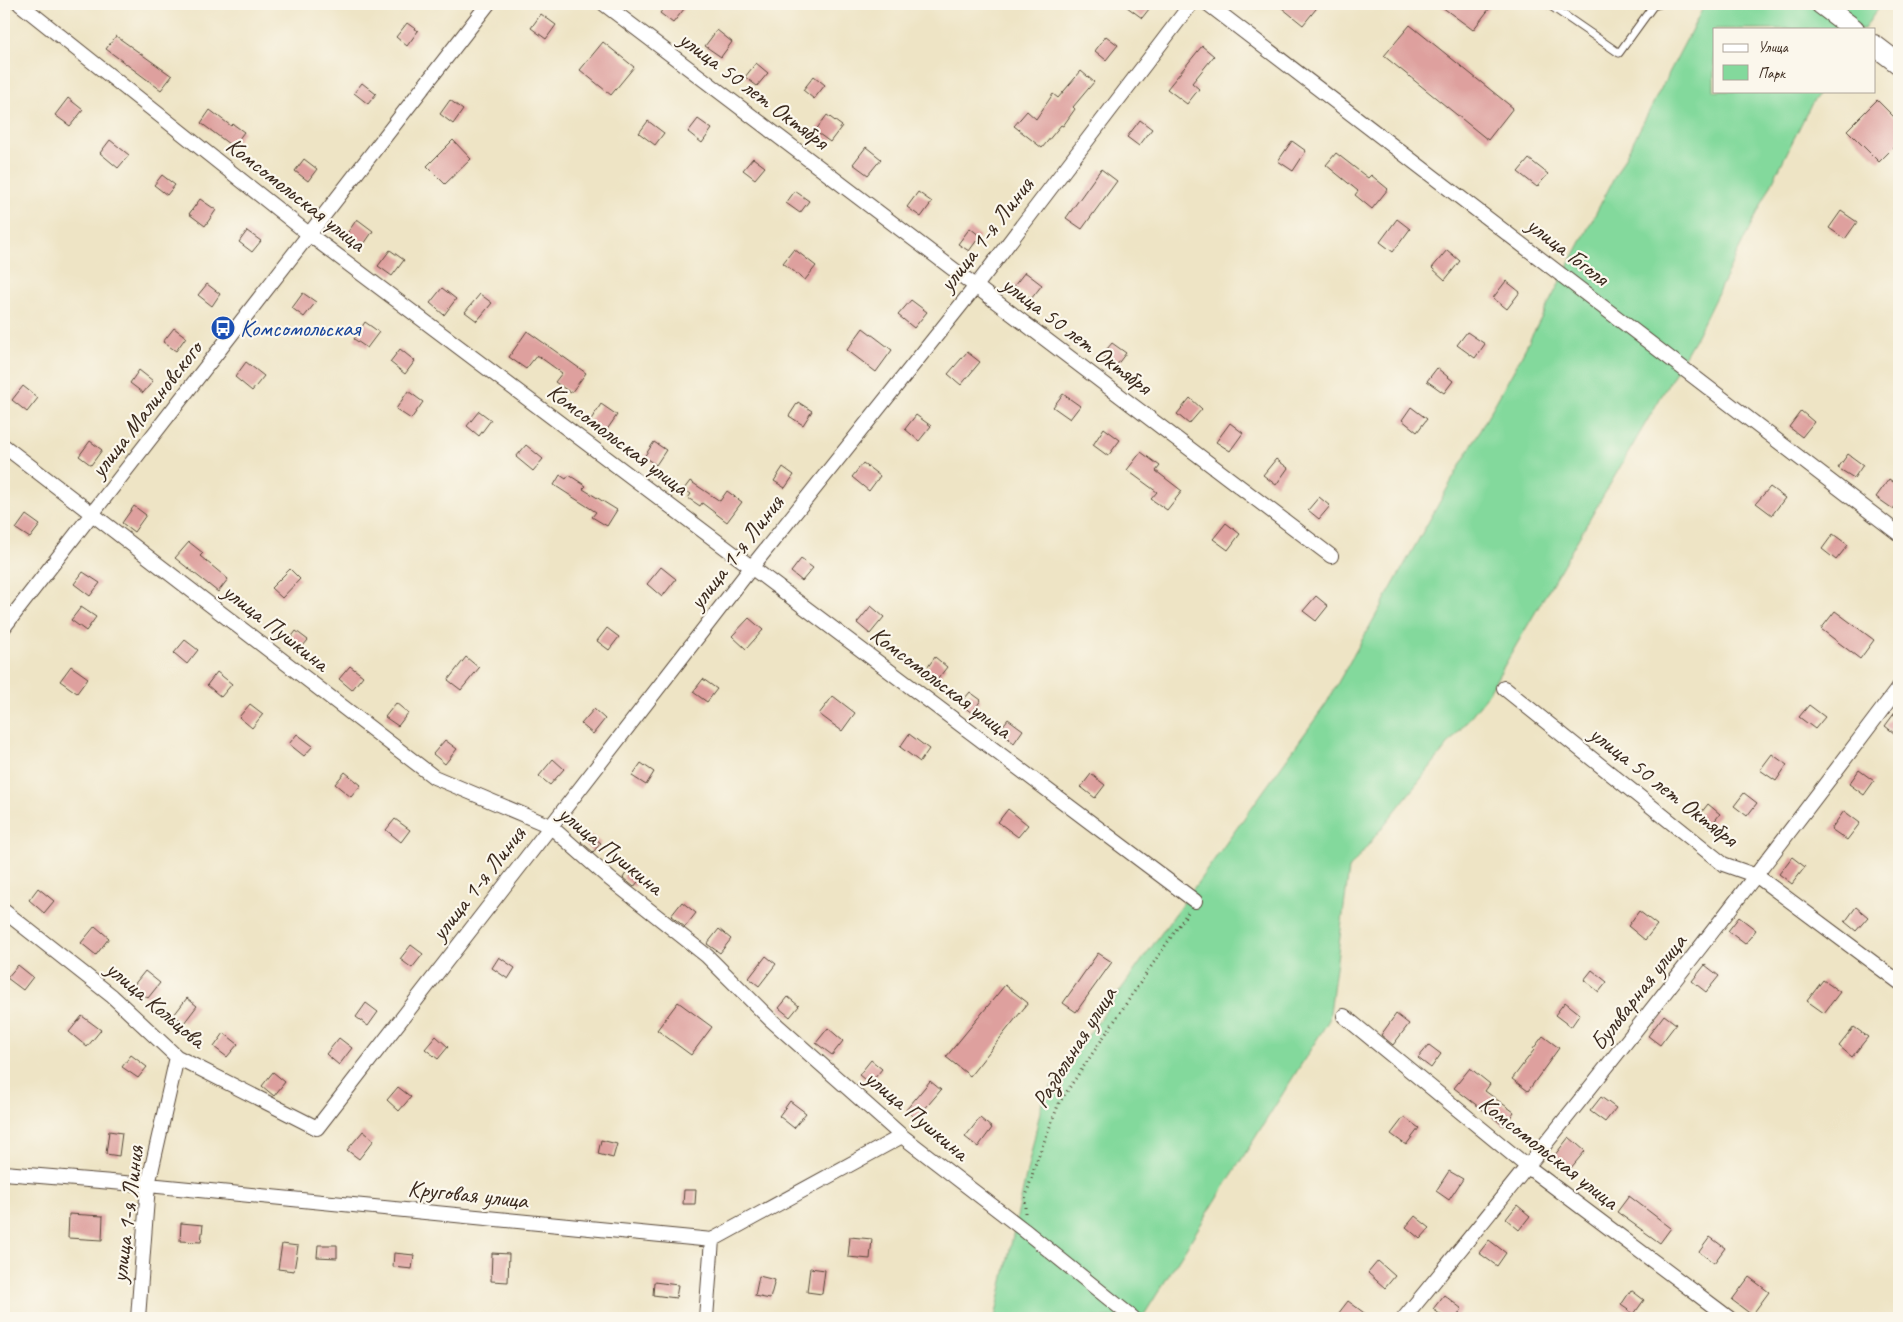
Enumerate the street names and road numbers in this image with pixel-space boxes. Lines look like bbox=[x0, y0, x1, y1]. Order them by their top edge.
street label: улица 50 лет Октября bbox=[671, 23, 836, 157]
street label: Комсомольская улица bbox=[220, 130, 373, 259]
street label: улица 1-я Линия bbox=[931, 170, 1041, 299]
street label: улица Гоголя bbox=[1519, 208, 1616, 293]
street label: улица 50 лет Октября bbox=[994, 268, 1159, 402]
street label: улица Малиновского bbox=[82, 333, 210, 485]
street label: Комсомольская улица bbox=[541, 376, 696, 503]
street label: улица 1-я Линия bbox=[681, 488, 791, 617]
street label: улица Пушкина bbox=[215, 575, 337, 679]
street label: Комсомольская улица bbox=[864, 619, 1019, 746]
street label: улица 50 лет Октября bbox=[1582, 717, 1746, 854]
street label: улица Пушкина bbox=[551, 797, 671, 903]
street label: улица 1-я Линия bbox=[423, 819, 533, 948]
street label: Бульварная улица bbox=[1583, 926, 1694, 1056]
street label: улица Кольцова bbox=[98, 952, 214, 1056]
street label: Раздольная улица bbox=[1025, 980, 1125, 1114]
street label: улица Пушкина bbox=[857, 1062, 977, 1169]
street label: Комсомольская улица bbox=[1473, 1088, 1626, 1217]
street label: улица 1-я Линия bbox=[103, 1143, 150, 1286]
street label: Круговая улица bbox=[407, 1173, 531, 1215]

